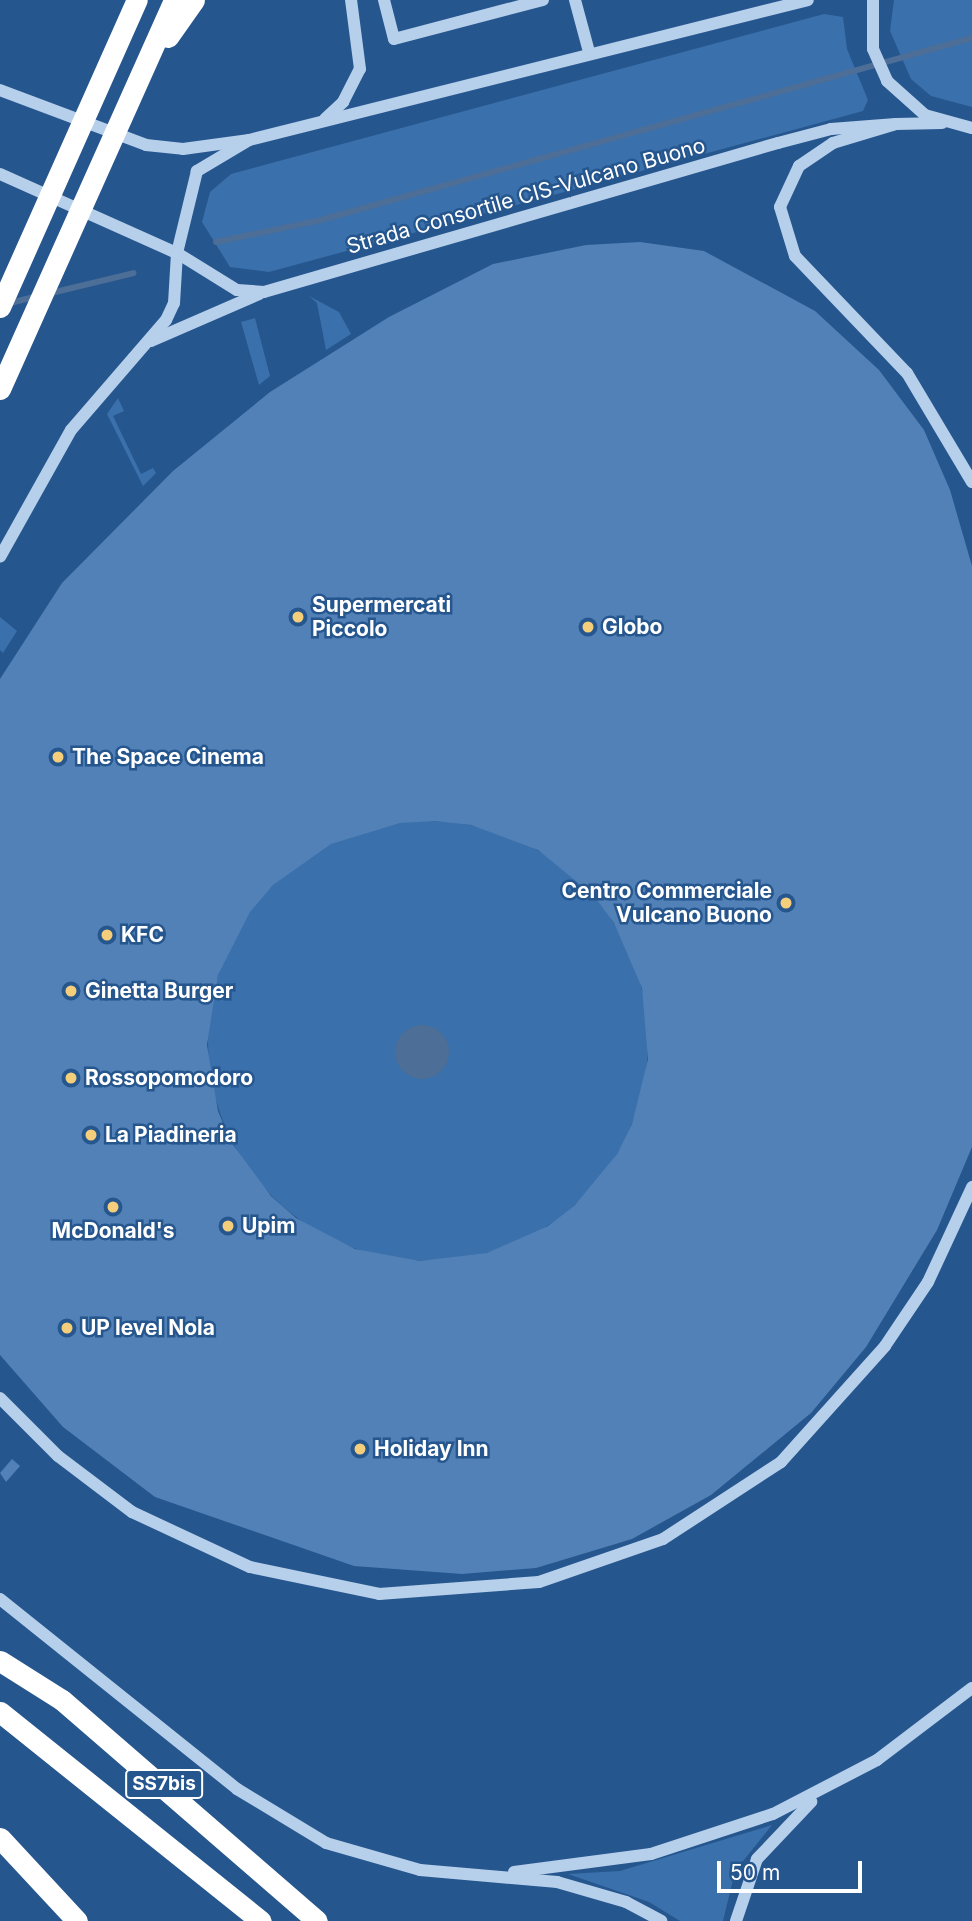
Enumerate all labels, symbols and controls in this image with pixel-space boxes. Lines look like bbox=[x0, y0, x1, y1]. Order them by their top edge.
street label: Strada Consortile CIS-Vulcano Buono bbox=[344, 133, 708, 259]
place label: Supermercati Piccolo bbox=[312, 592, 451, 642]
marker: Supermercati Piccolo bbox=[290, 609, 306, 625]
place label: Globo bbox=[602, 614, 662, 640]
marker: Globo bbox=[580, 619, 596, 635]
place label: The Space Cinema bbox=[72, 744, 264, 770]
marker: The Space Cinema bbox=[50, 749, 66, 765]
place label: Centro Commerciale Vulcano Buono bbox=[562, 878, 772, 928]
marker: Centro Commerciale Vulcano Buono bbox=[778, 895, 794, 911]
place label: KFC bbox=[121, 922, 164, 948]
marker: KFC bbox=[99, 927, 115, 943]
place label: Ginetta Burger bbox=[85, 978, 233, 1004]
marker: Ginetta Burger bbox=[63, 983, 79, 999]
place label: Rossopomodoro bbox=[85, 1065, 253, 1091]
marker: Rossopomodoro bbox=[63, 1070, 79, 1086]
place label: La Piadineria bbox=[105, 1122, 237, 1148]
marker: La Piadineria bbox=[83, 1127, 99, 1143]
marker: McDonald's bbox=[105, 1199, 121, 1215]
place label: Upim bbox=[242, 1213, 295, 1239]
place label: McDonald's bbox=[52, 1218, 174, 1244]
marker: Upim bbox=[220, 1218, 236, 1234]
place label: UP level Nola bbox=[81, 1315, 215, 1341]
marker: UP level Nola bbox=[59, 1320, 75, 1336]
place label: Holiday Inn bbox=[374, 1436, 489, 1462]
marker: Holiday Inn bbox=[352, 1441, 368, 1457]
road number: SS7bis bbox=[124, 1768, 204, 1800]
scale bar bbox=[720, 1848, 865, 1892]
text: 50 m bbox=[730, 1860, 780, 1885]

